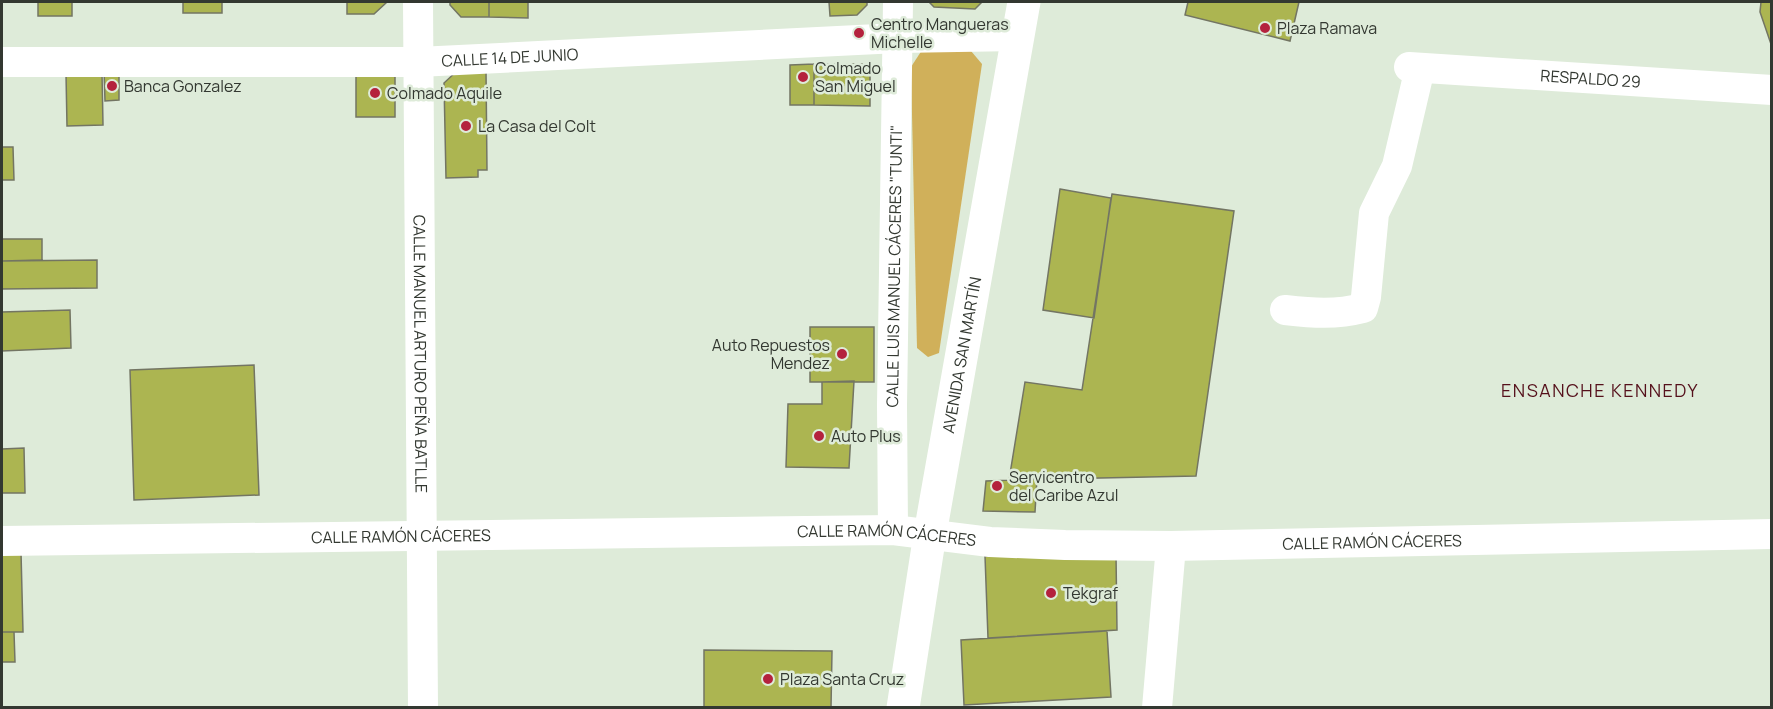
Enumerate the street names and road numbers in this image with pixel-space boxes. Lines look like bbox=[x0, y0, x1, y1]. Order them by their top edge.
street label: CALLE 14 DE JUNIO bbox=[441, 43, 579, 72]
street label: RESPALDO 29 bbox=[1540, 64, 1641, 93]
street label: CALLE LUIS MANUEL CÁCERES "TUNTI" bbox=[881, 125, 907, 408]
street label: CALLE MANUEL ARTURO PEÑA BATLLE bbox=[409, 215, 432, 493]
street label: AVENIDA SAN MARTÍN bbox=[937, 275, 986, 435]
street label: CALLE RAMÓN CÁCERES bbox=[797, 519, 978, 551]
street label: CALLE RAMÓN CÁCERES bbox=[311, 524, 491, 548]
street label: CALLE RAMÓN CÁCERES bbox=[1282, 529, 1462, 555]

